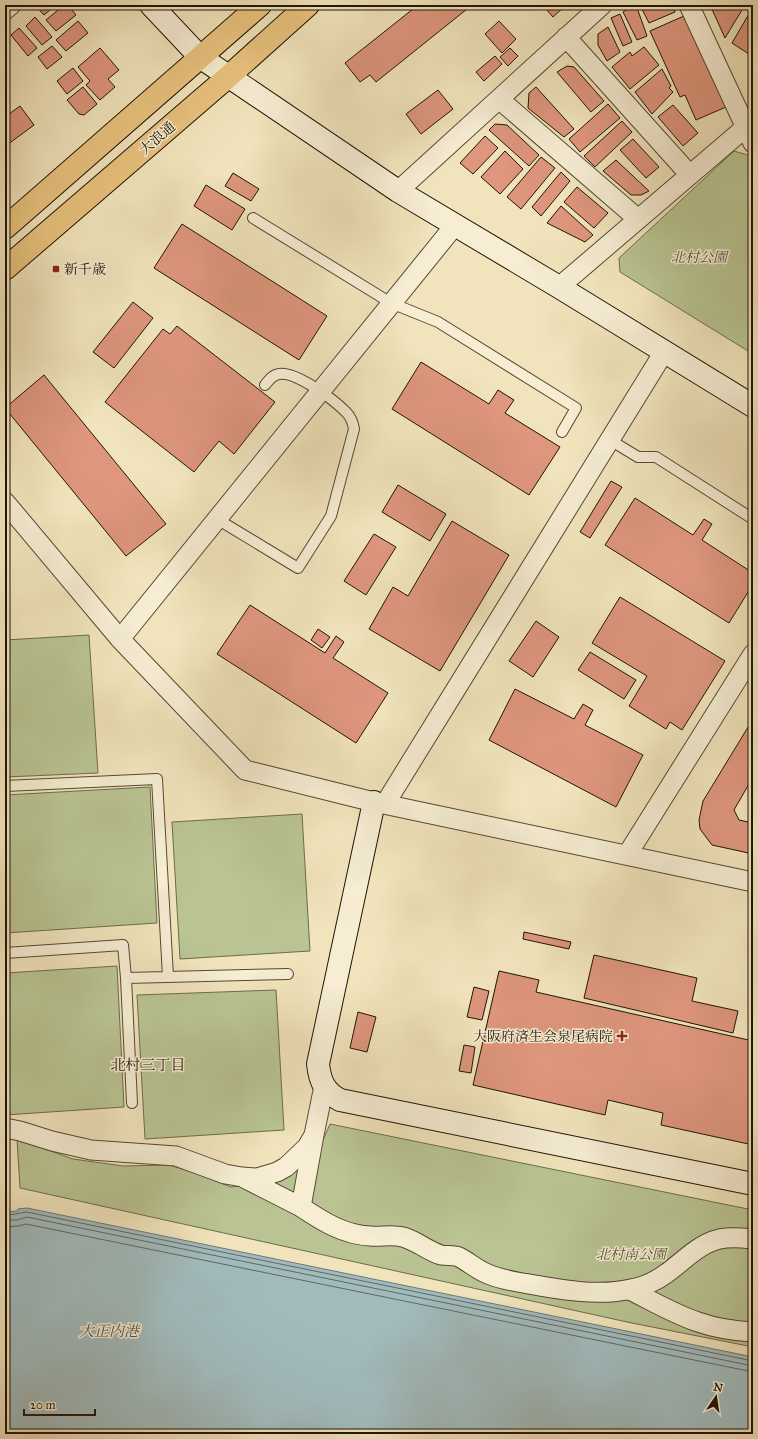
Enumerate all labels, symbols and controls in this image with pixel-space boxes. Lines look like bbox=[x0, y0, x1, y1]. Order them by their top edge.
street label: 大浪通 bbox=[136, 118, 179, 159]
park label: 北村公園 bbox=[671, 249, 729, 266]
place label: 新千歳 bbox=[64, 261, 106, 278]
marker: 新千歳 bbox=[51, 264, 61, 274]
place label: 大阪府済生会泉尾病院 bbox=[473, 1028, 613, 1045]
marker: 大阪府済生会泉尾病院 bbox=[616, 1030, 628, 1042]
district label: 北村三丁目 bbox=[110, 1056, 186, 1074]
park label: 北村南公園 bbox=[596, 1246, 668, 1263]
water label: 大正内港 bbox=[79, 1322, 141, 1340]
north arrow bbox=[696, 1377, 736, 1417]
text: N bbox=[712, 1380, 725, 1395]
scale bar bbox=[24, 1391, 95, 1417]
text: 20 m bbox=[30, 1398, 56, 1412]

